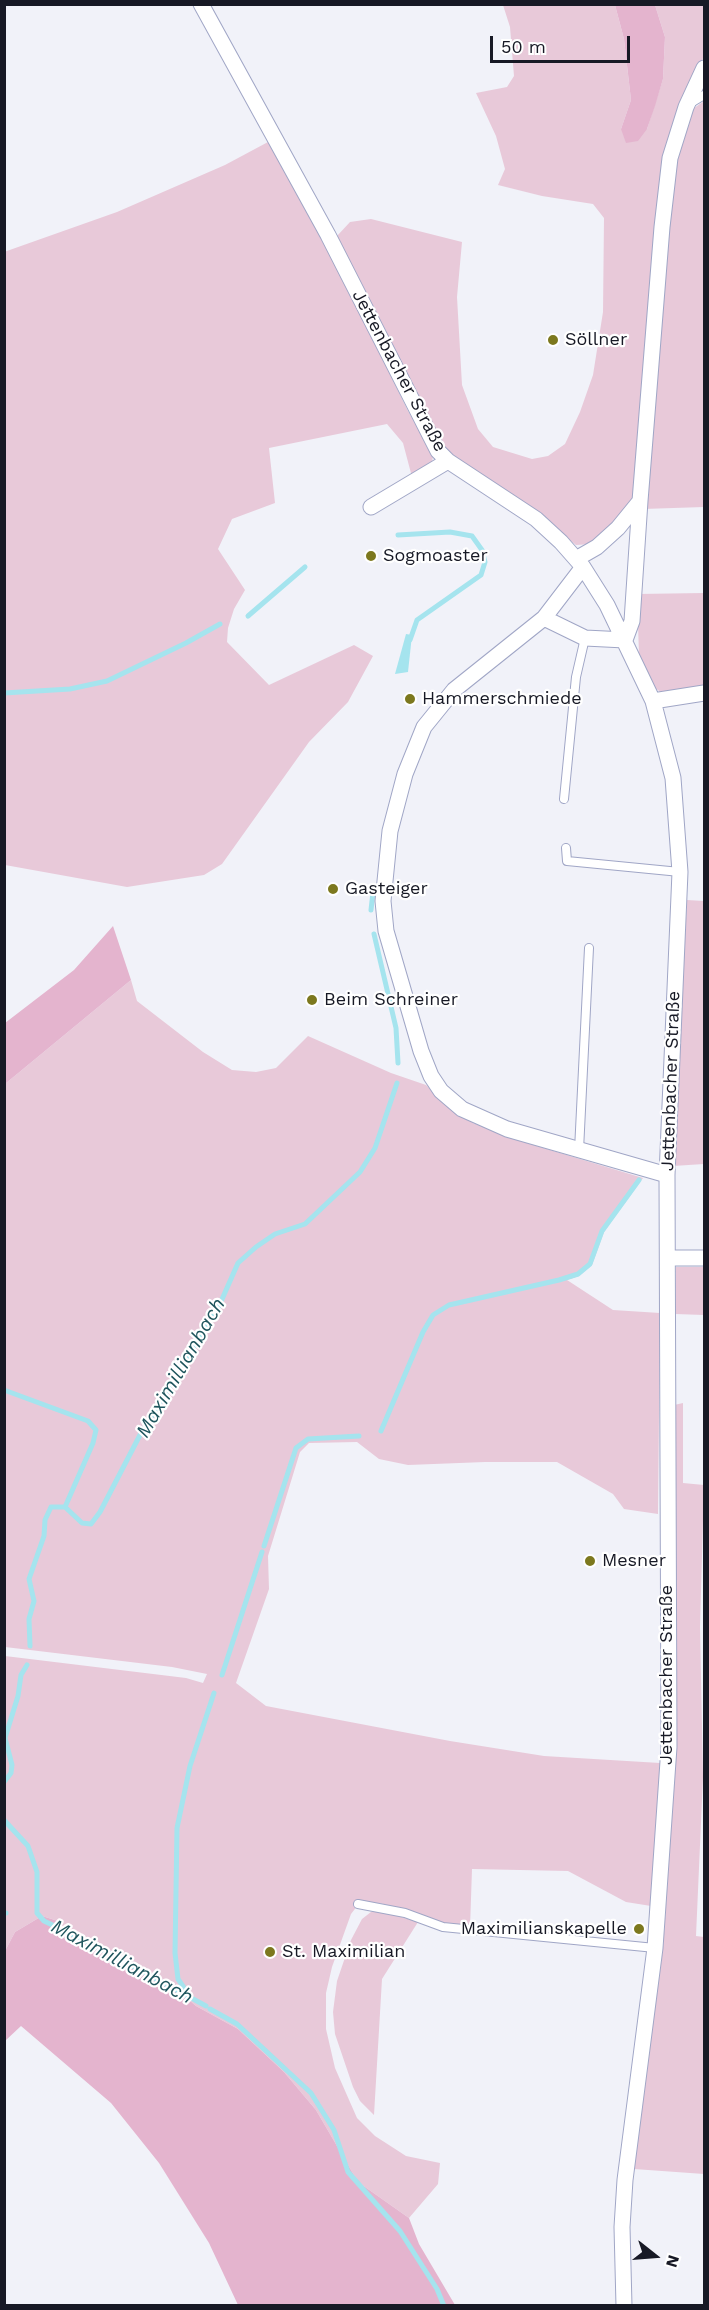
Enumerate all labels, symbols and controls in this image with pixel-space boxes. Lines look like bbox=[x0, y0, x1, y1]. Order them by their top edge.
scale bar bbox=[493, 24, 632, 62]
text: 50 m bbox=[501, 36, 546, 57]
street label: Jettenbacher Straße bbox=[347, 286, 451, 456]
place label: Söllner bbox=[565, 329, 627, 351]
marker: Söllner bbox=[546, 333, 560, 347]
place label: Sogmoaster bbox=[383, 545, 488, 567]
marker: Sogmoaster bbox=[364, 549, 378, 563]
place label: Hammerschmiede bbox=[422, 688, 582, 710]
marker: Hammerschmiede bbox=[403, 692, 417, 706]
place label: Gasteiger bbox=[345, 878, 428, 900]
marker: Gasteiger bbox=[326, 882, 340, 896]
place label: Beim Schreiner bbox=[324, 989, 458, 1011]
street label: Jettenbacher Straße bbox=[657, 991, 685, 1171]
marker: Beim Schreiner bbox=[305, 993, 319, 1007]
water label: Maximillianbach bbox=[131, 1294, 231, 1442]
place label: Mesner bbox=[602, 1550, 666, 1572]
marker: Mesner bbox=[583, 1554, 597, 1568]
street label: Jettenbacher Straße bbox=[656, 1585, 678, 1765]
water label: Maximillianbach bbox=[47, 1914, 197, 2010]
place label: Maximilianskapelle bbox=[461, 1918, 627, 1940]
marker: Maximilianskapelle bbox=[632, 1922, 646, 1936]
place label: St. Maximilian bbox=[282, 1941, 405, 1963]
marker: St. Maximilian bbox=[263, 1945, 277, 1959]
north arrow bbox=[625, 2226, 685, 2286]
text: N bbox=[662, 2253, 684, 2270]

